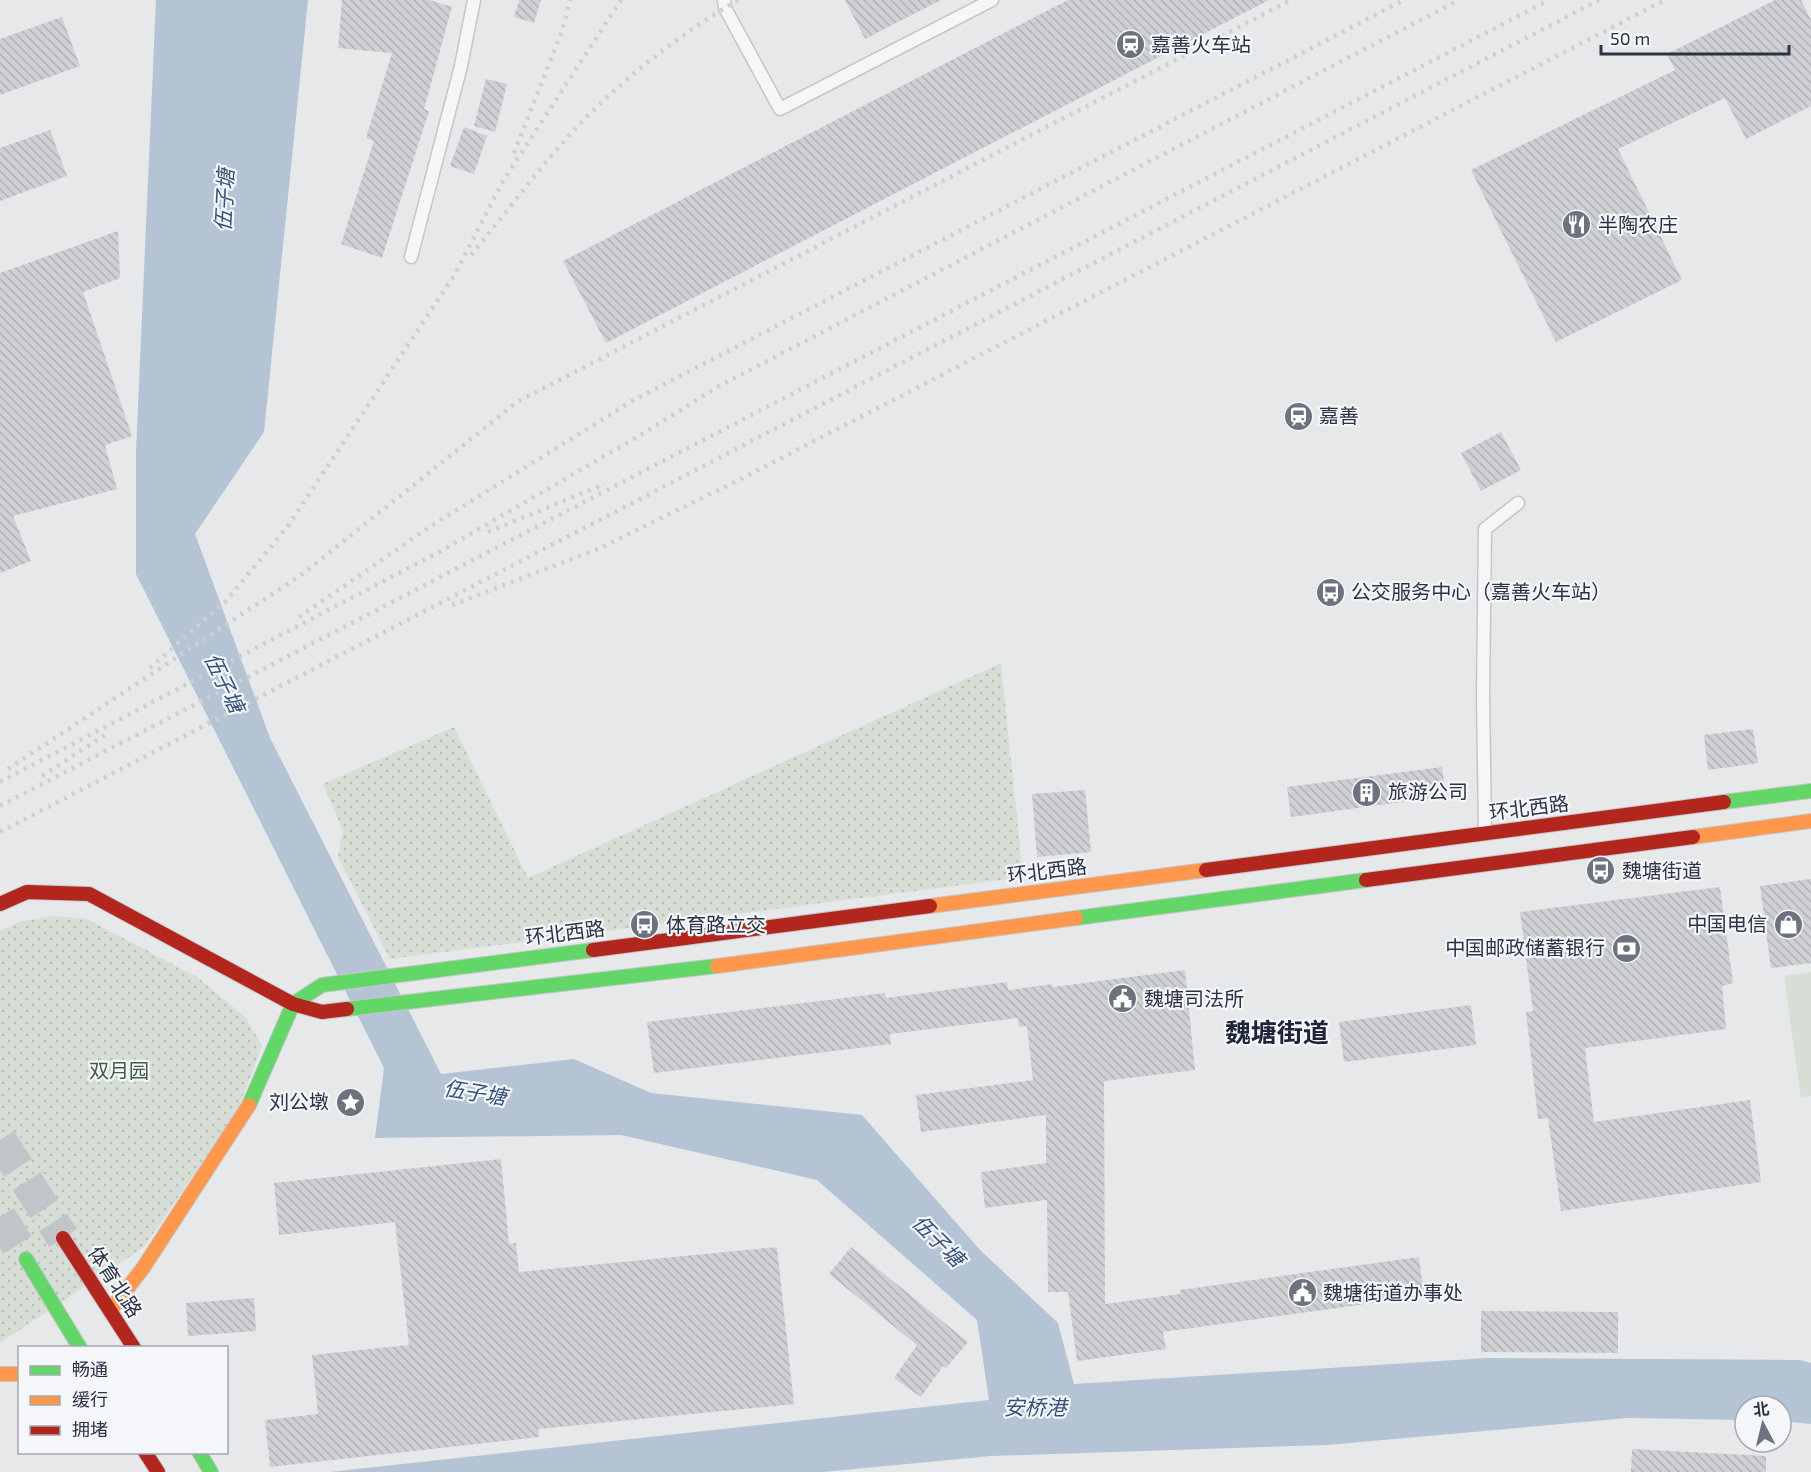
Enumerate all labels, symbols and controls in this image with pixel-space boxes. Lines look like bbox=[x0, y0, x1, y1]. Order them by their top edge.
scale bar bbox=[1601, 18, 1788, 56]
text: 50 m bbox=[1610, 27, 1650, 49]
station icon: 嘉善火车站 bbox=[1114, 29, 1146, 61]
place label: 嘉善火车站 bbox=[1151, 32, 1251, 56]
water label: 伍子塘 bbox=[209, 165, 238, 232]
restaurant icon: 半陶农庄 bbox=[1561, 209, 1593, 241]
place label: 半陶农庄 bbox=[1598, 212, 1678, 236]
station icon: 嘉善 bbox=[1282, 400, 1314, 432]
place label: 嘉善 bbox=[1319, 403, 1359, 427]
bus stop icon: 公交服务中心（嘉善火车站） bbox=[1314, 576, 1346, 608]
place label: 公交服务中心（嘉善火车站） bbox=[1351, 579, 1611, 603]
water label: 伍子塘 bbox=[200, 649, 252, 719]
building icon: 旅游公司 bbox=[1351, 776, 1383, 808]
place label: 旅游公司 bbox=[1388, 779, 1468, 803]
street label: 环北西路 bbox=[1488, 790, 1570, 824]
street label: 环北西路 bbox=[1006, 853, 1088, 887]
bus stop icon: 魏塘街道 bbox=[1585, 855, 1617, 887]
place label: 魏塘街道 bbox=[1622, 858, 1702, 882]
shop icon: 中国电信 bbox=[1772, 908, 1804, 940]
bus stop icon: 体育路立交 bbox=[629, 909, 661, 941]
place label: 中国电信 bbox=[1687, 911, 1767, 935]
place label: 体育路立交 bbox=[666, 912, 766, 936]
street label: 环北西路 bbox=[524, 915, 606, 949]
bank icon: 中国邮政储蓄银行 bbox=[1610, 932, 1642, 964]
place label: 中国邮政储蓄银行 bbox=[1445, 935, 1605, 959]
public building icon: 魏塘司法所 bbox=[1107, 983, 1139, 1015]
place label: 魏塘司法所 bbox=[1144, 986, 1244, 1010]
district label: 魏塘街道 bbox=[1225, 1016, 1329, 1047]
park label: 双月园 bbox=[89, 1058, 149, 1082]
water label: 伍子塘 bbox=[442, 1074, 511, 1109]
place icon: 刘公墩 bbox=[334, 1086, 366, 1118]
place label: 刘公墩 bbox=[269, 1089, 329, 1113]
water label: 伍子塘 bbox=[908, 1209, 972, 1273]
street label: 体育北路 bbox=[84, 1241, 148, 1322]
public building icon: 魏塘街道办事处 bbox=[1286, 1277, 1318, 1309]
place label: 魏塘街道办事处 bbox=[1323, 1280, 1463, 1304]
legend bbox=[18, 1346, 228, 1454]
text: 畅通 bbox=[72, 1358, 108, 1380]
text: 缓行 bbox=[72, 1388, 108, 1410]
water label: 安桥港 bbox=[1004, 1394, 1069, 1419]
north arrow bbox=[1733, 1394, 1793, 1454]
text: 北 bbox=[1752, 1398, 1770, 1419]
text: 拥堵 bbox=[72, 1418, 108, 1440]

